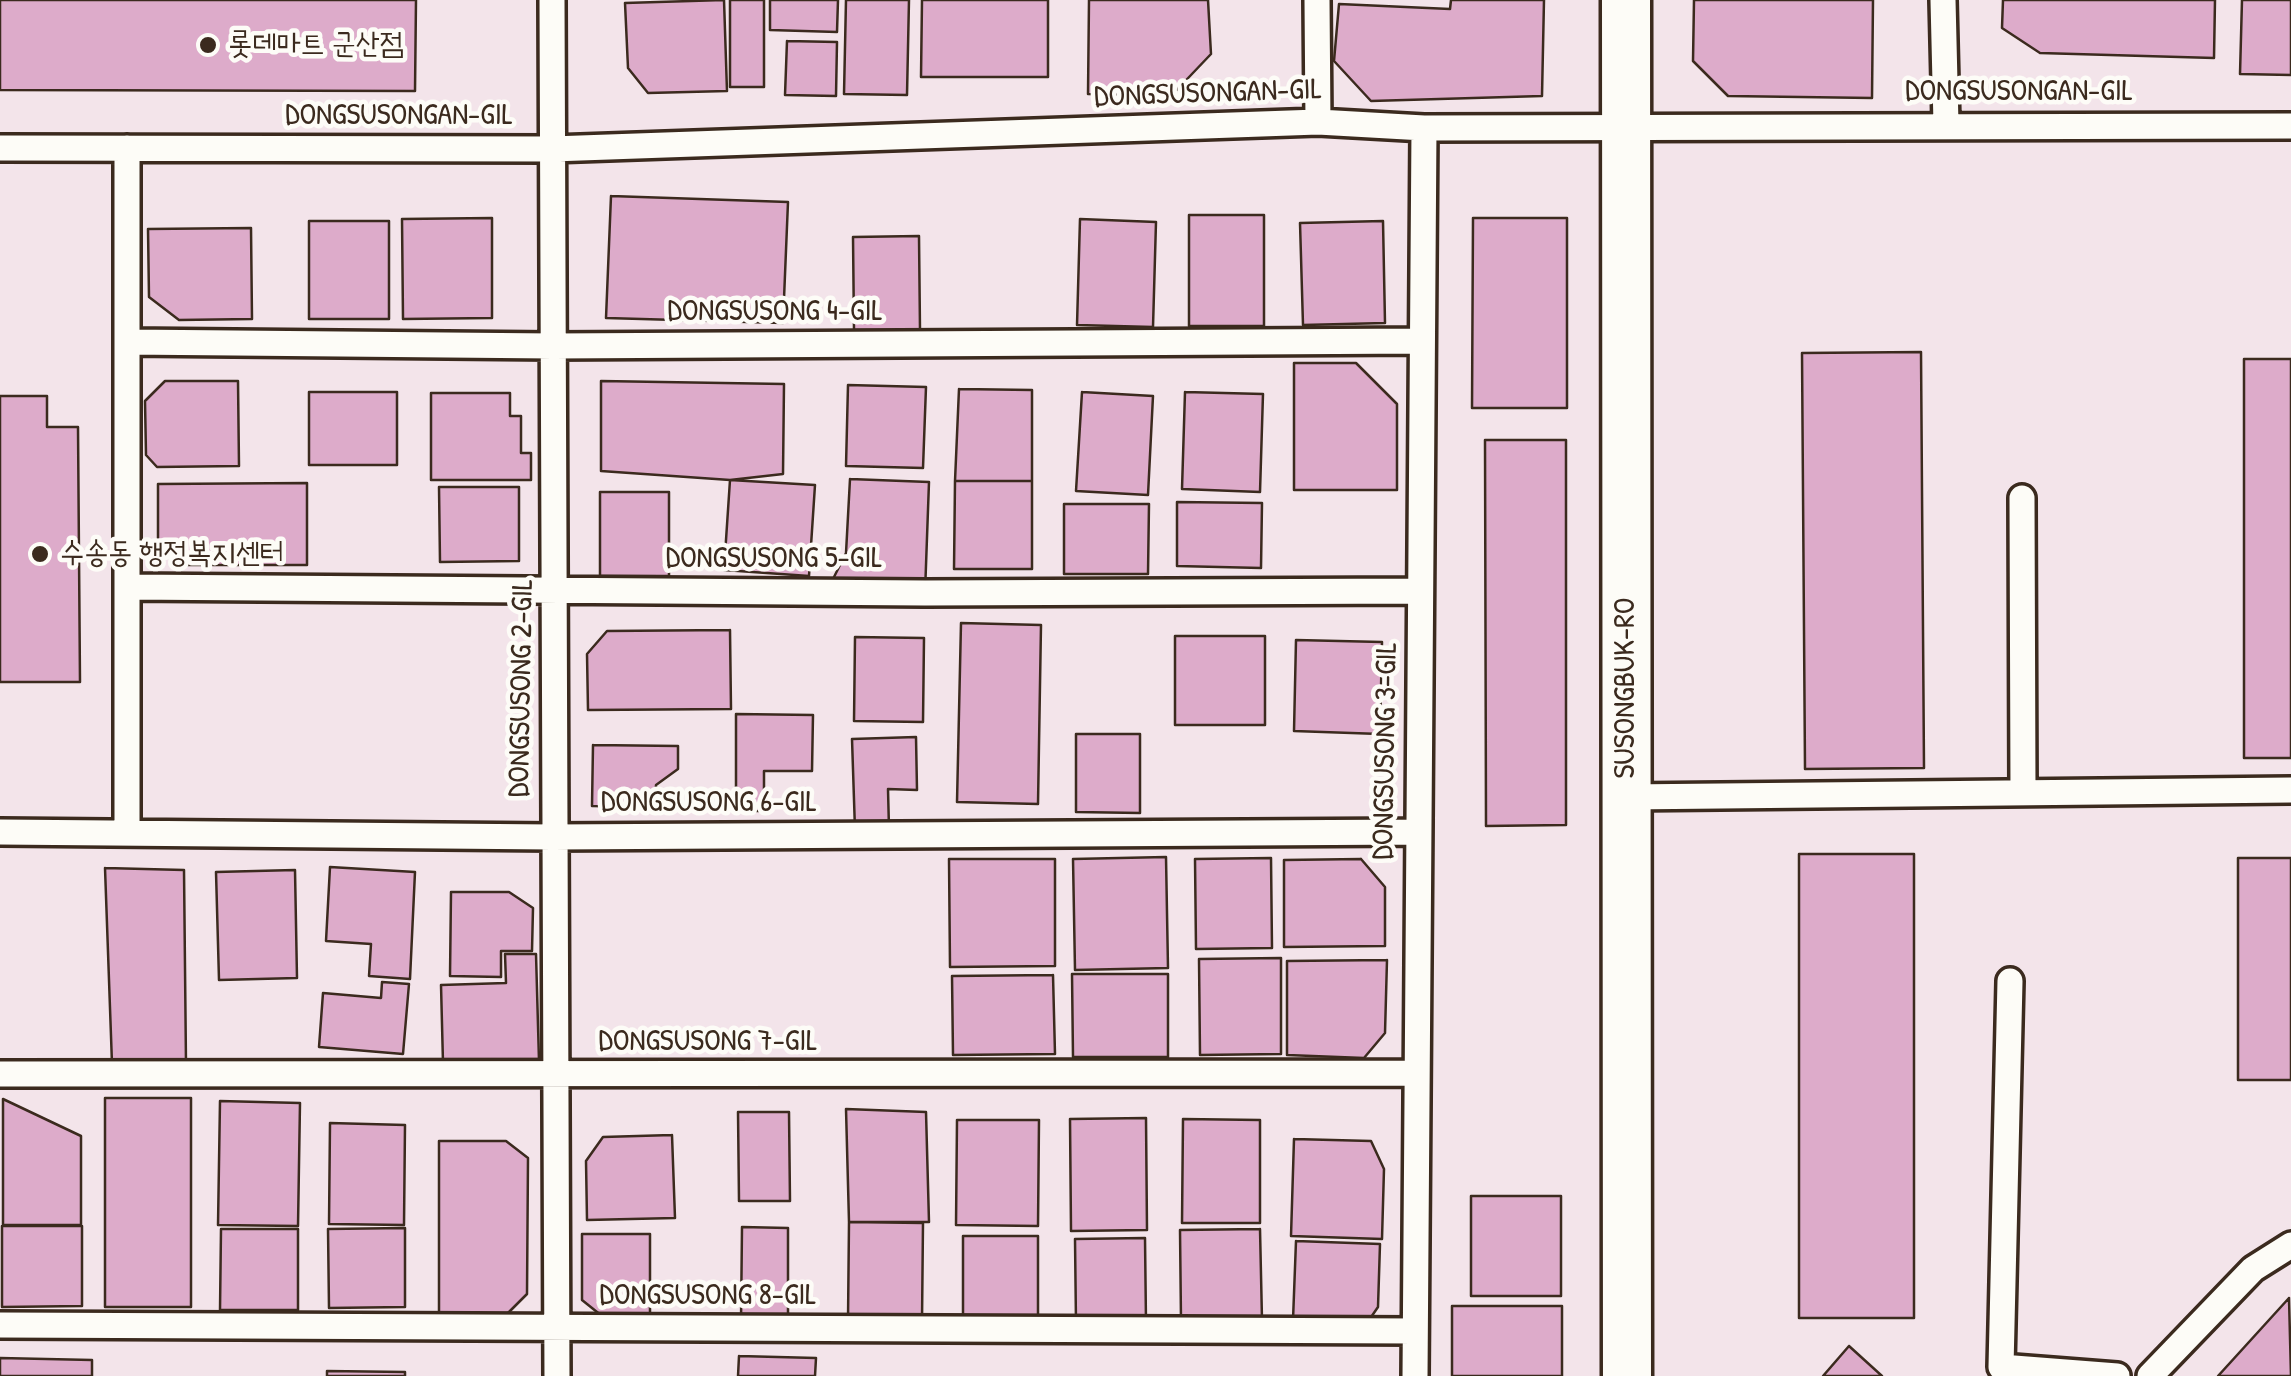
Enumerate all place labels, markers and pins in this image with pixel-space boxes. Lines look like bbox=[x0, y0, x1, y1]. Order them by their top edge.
place label: 롯데마트 군산점 bbox=[228, 27, 404, 63]
marker: 롯데마트 군산점 bbox=[197, 34, 219, 56]
place label: 수송동 행정복지센터 bbox=[60, 536, 284, 572]
marker: 수송동 행정복지센터 bbox=[29, 543, 51, 565]

